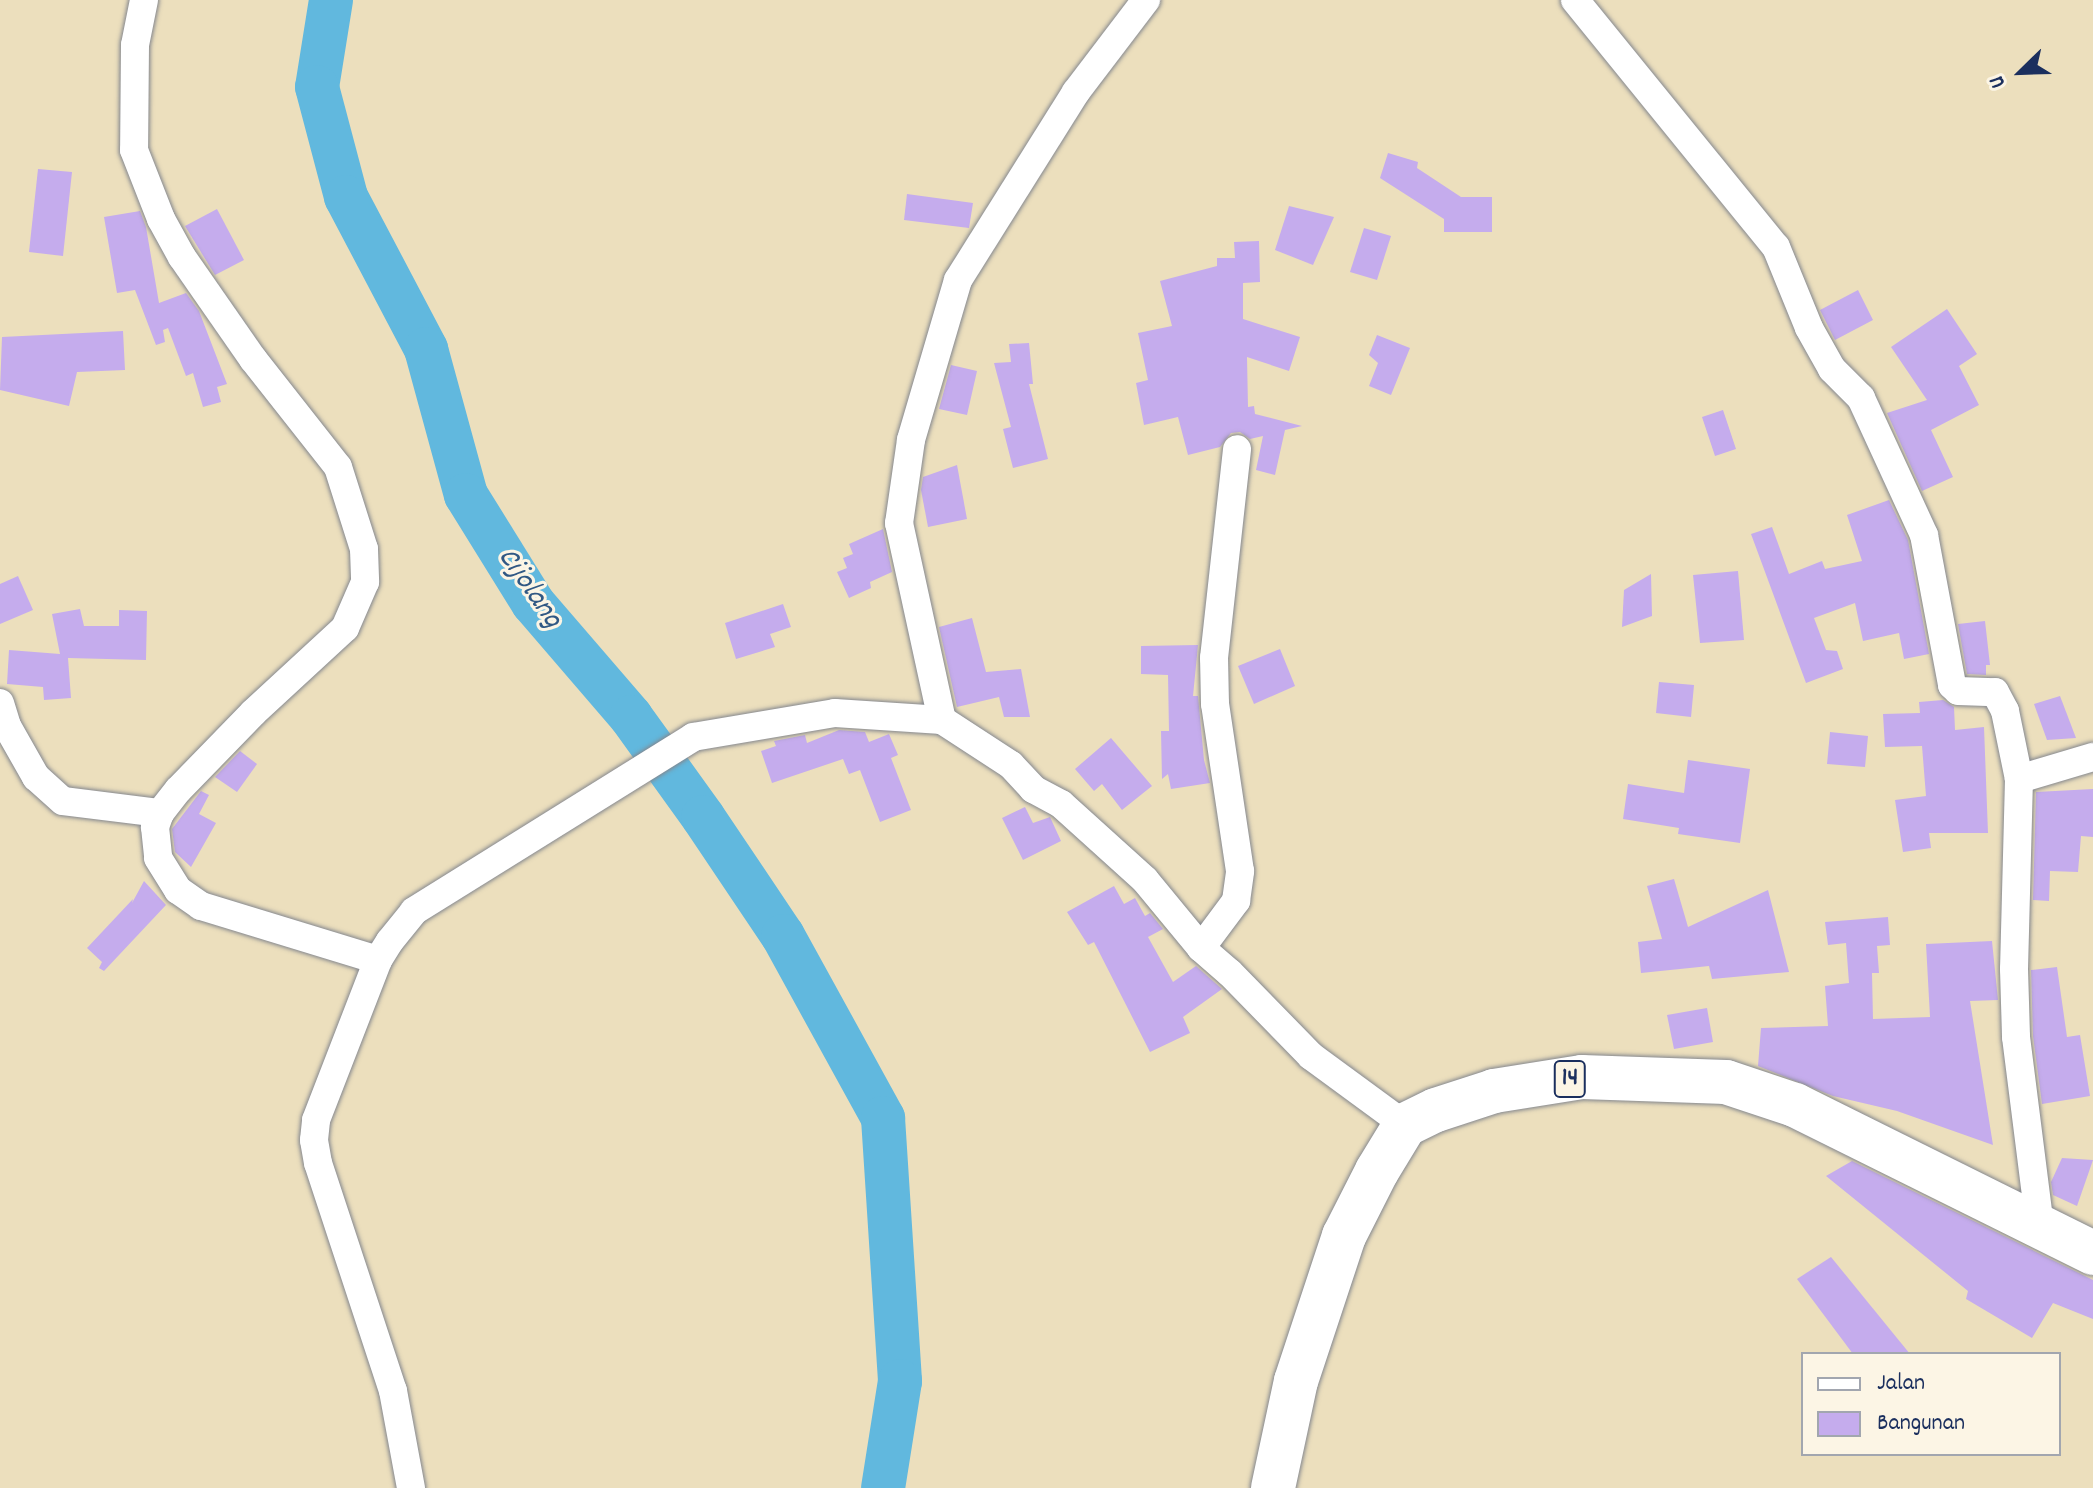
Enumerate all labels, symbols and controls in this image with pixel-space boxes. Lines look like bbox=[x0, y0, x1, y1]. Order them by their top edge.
north arrow bbox=[1981, 32, 2061, 112]
text: U bbox=[1982, 71, 2015, 93]
water label: Cijolang bbox=[488, 542, 568, 636]
road number: 14 bbox=[1552, 1057, 1588, 1101]
legend bbox=[1801, 1352, 2061, 1456]
text: Jalan bbox=[1877, 1367, 1925, 1401]
text: Bangunan bbox=[1877, 1407, 1965, 1441]

